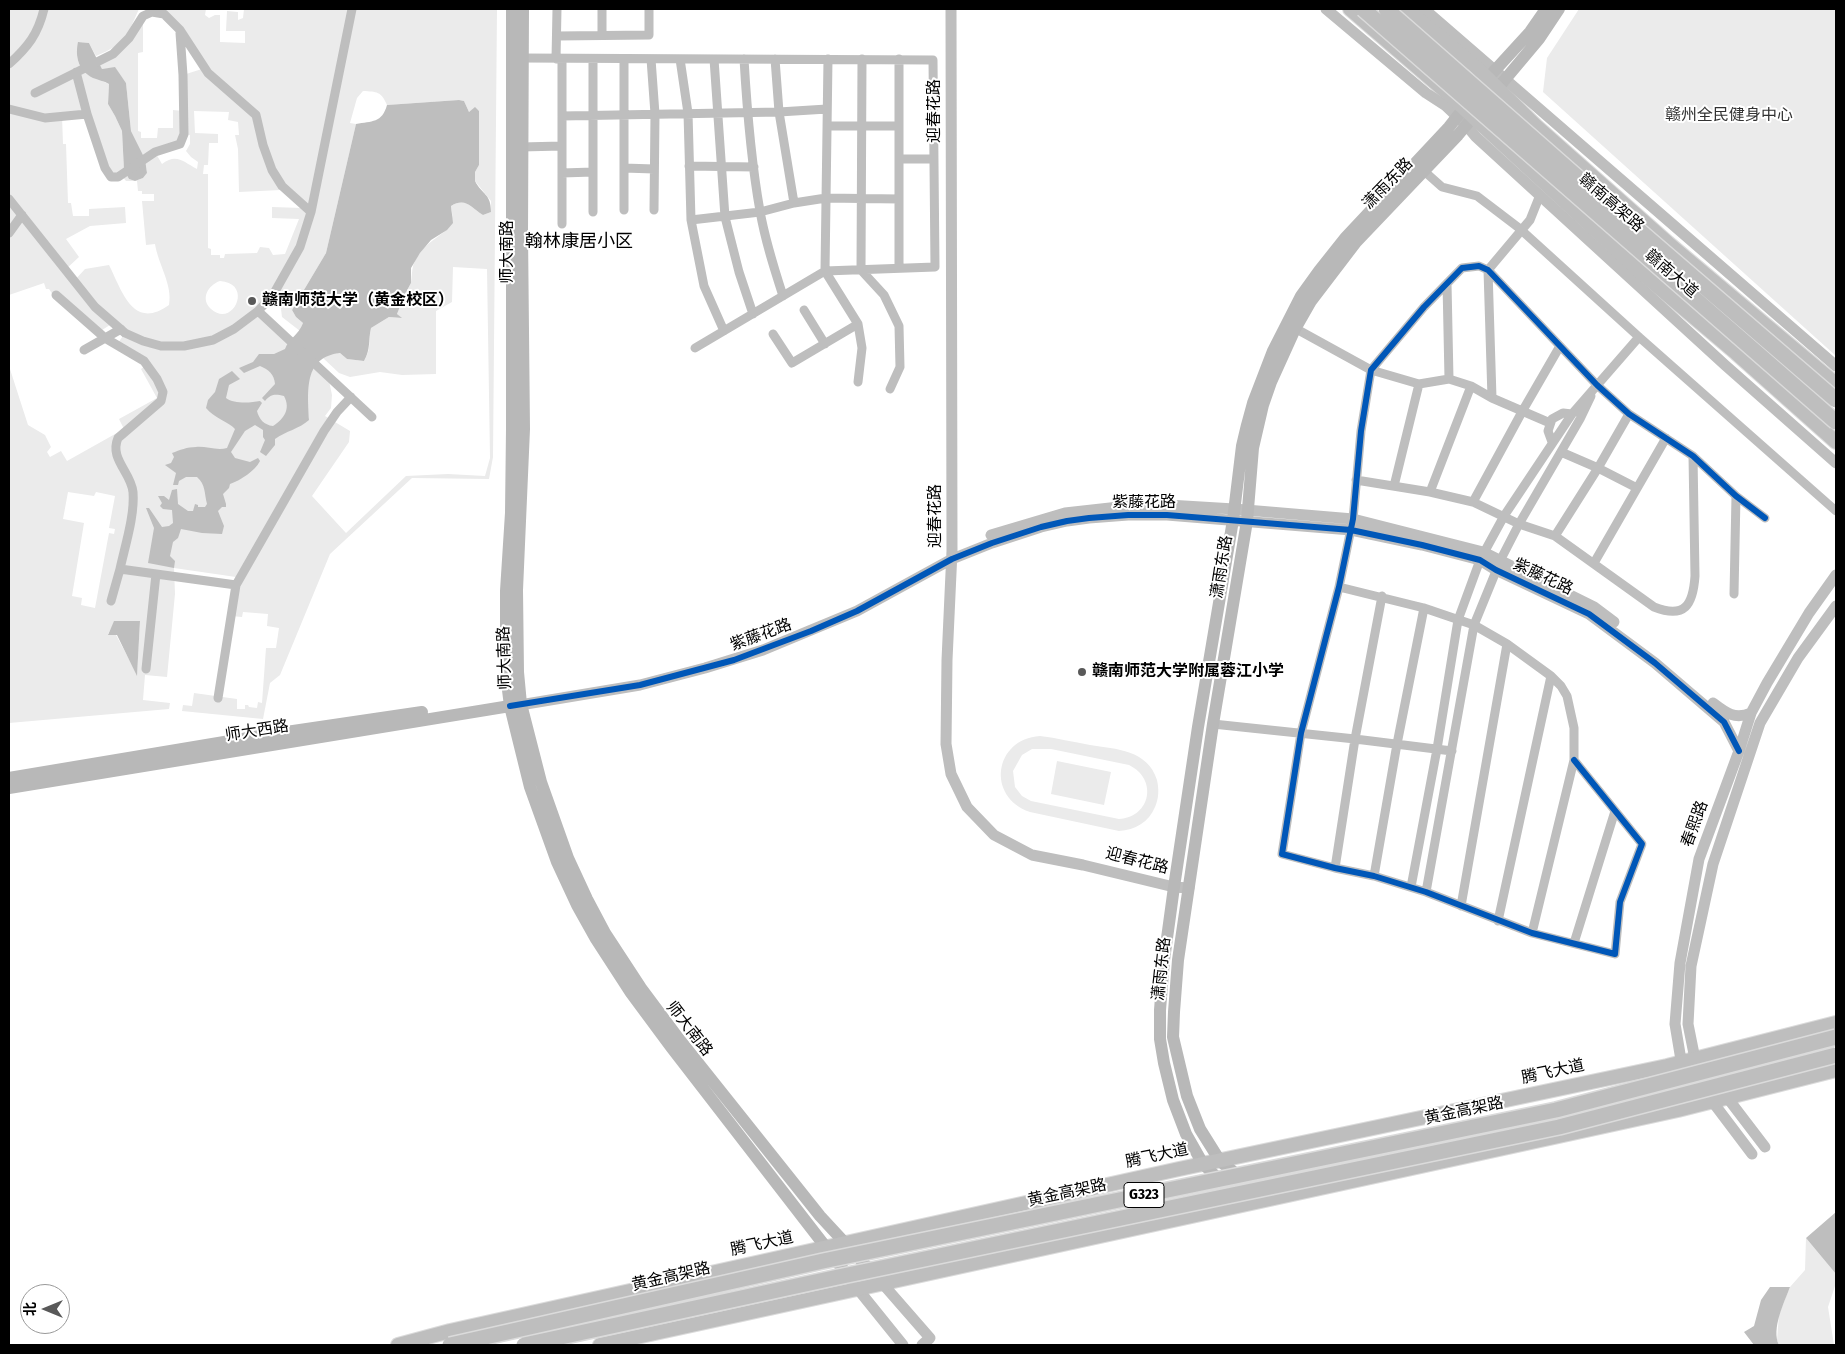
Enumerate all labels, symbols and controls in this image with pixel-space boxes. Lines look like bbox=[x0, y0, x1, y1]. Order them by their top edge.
street label: 迎春花路 bbox=[925, 79, 945, 143]
park label: 赣州全民健身中心 bbox=[1665, 106, 1793, 126]
street label: 潇雨东路 bbox=[1359, 154, 1417, 214]
street label: 赣南高架路 bbox=[1575, 170, 1647, 236]
street label: 师大南路 bbox=[498, 220, 518, 284]
district label: 翰林康居小区 bbox=[525, 231, 633, 253]
street label: 赣南大道 bbox=[1641, 246, 1701, 302]
place label: 赣南师范大学（黄金校区） bbox=[262, 291, 454, 311]
marker: 赣南师范大学（黄金校区） bbox=[246, 295, 258, 307]
street label: 迎春花路 bbox=[926, 484, 946, 548]
street label: 紫藤花路 bbox=[1112, 493, 1176, 513]
street label: 潇雨东路 bbox=[1208, 534, 1236, 600]
street label: 紫藤花路 bbox=[1510, 555, 1576, 599]
street label: 紫藤花路 bbox=[728, 615, 794, 655]
street label: 师大南路 bbox=[494, 626, 516, 690]
place label: 赣南师范大学附属蓉江小学 bbox=[1092, 662, 1284, 682]
marker: 赣南师范大学附属蓉江小学 bbox=[1076, 666, 1088, 678]
street label: 师大西路 bbox=[224, 717, 290, 745]
street label: 春熙路 bbox=[1678, 798, 1712, 850]
street label: 迎春花路 bbox=[1104, 844, 1170, 878]
street label: 潇雨东路 bbox=[1149, 936, 1175, 1002]
street label: 师大南路 bbox=[662, 998, 716, 1060]
street label: 腾飞大道 bbox=[1520, 1056, 1586, 1088]
street label: 黄金高架路 bbox=[1423, 1093, 1505, 1129]
street label: 腾飞大道 bbox=[1124, 1140, 1190, 1172]
street label: 黄金高架路 bbox=[1026, 1175, 1108, 1211]
road number: G323 bbox=[1124, 1182, 1164, 1208]
street label: 腾飞大道 bbox=[729, 1228, 795, 1260]
street label: 黄金高架路 bbox=[630, 1259, 712, 1295]
north arrow bbox=[20, 1284, 70, 1334]
text: 北 bbox=[22, 1302, 39, 1316]

